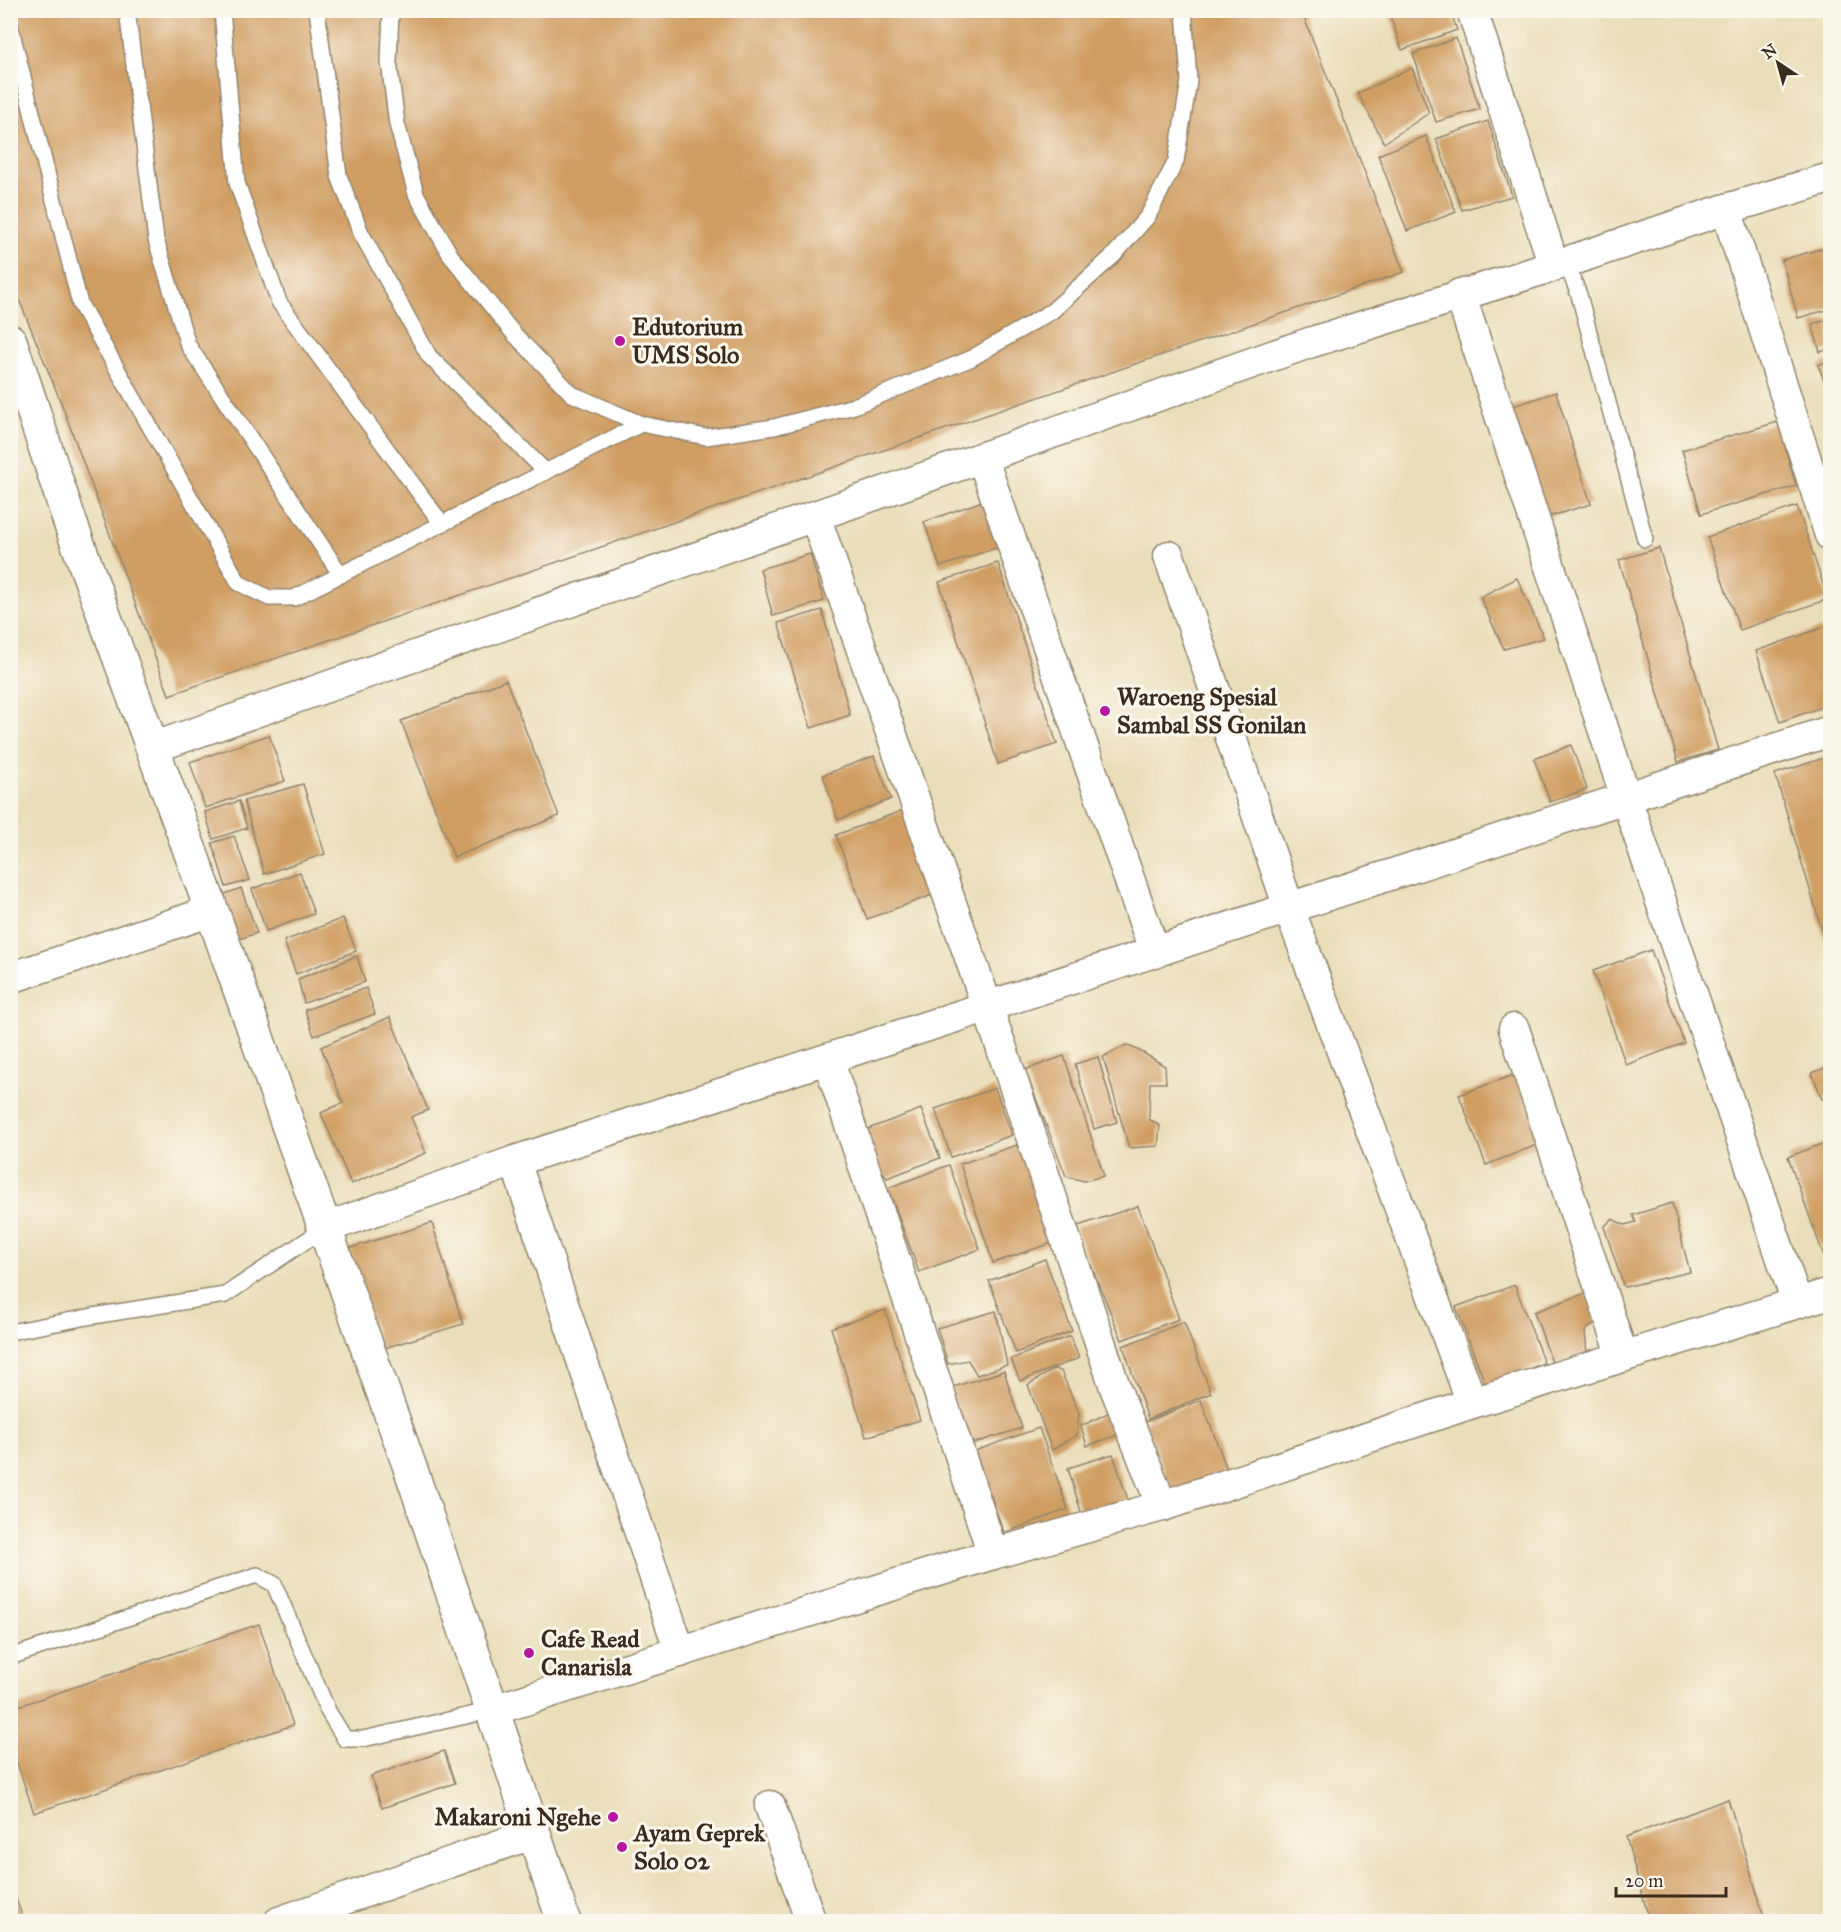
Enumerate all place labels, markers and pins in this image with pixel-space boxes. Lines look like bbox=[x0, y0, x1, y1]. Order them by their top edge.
place label: Edutorium UMS Solo bbox=[632, 312, 744, 370]
marker: Edutorium UMS Solo bbox=[613, 334, 627, 348]
place label: Waroeng Spesial Sambal SS Gonilan bbox=[1117, 682, 1306, 740]
marker: Waroeng Spesial Sambal SS Gonilan bbox=[1098, 704, 1112, 718]
place label: Cafe Read Canarisla bbox=[541, 1624, 640, 1682]
marker: Cafe Read Canarisla bbox=[522, 1646, 536, 1660]
place label: Makaroni Ngehe bbox=[435, 1802, 601, 1832]
marker: Makaroni Ngehe bbox=[606, 1810, 620, 1824]
place label: Ayam Geprek Solo 02 bbox=[632, 1818, 766, 1876]
marker: Ayam Geprek Solo 02 bbox=[615, 1840, 629, 1854]

